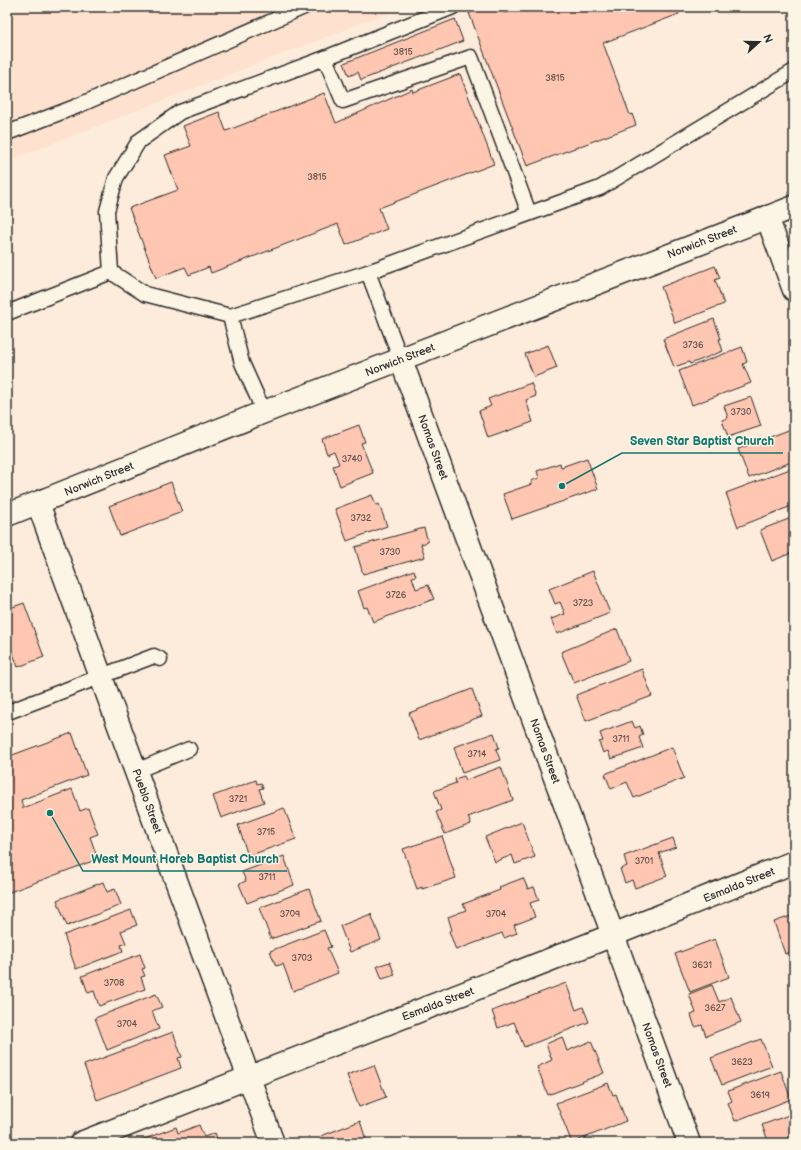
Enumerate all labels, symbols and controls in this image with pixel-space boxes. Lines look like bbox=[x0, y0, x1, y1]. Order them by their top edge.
north arrow bbox=[739, 22, 779, 62]
text: N bbox=[760, 32, 775, 45]
house number: 3815 bbox=[393, 47, 413, 58]
house number: 3815 bbox=[545, 73, 565, 84]
house number: 3815 bbox=[307, 172, 327, 183]
street label: Norwich Street bbox=[665, 223, 739, 261]
house number: 3736 bbox=[683, 340, 704, 351]
street label: Norwich Street bbox=[363, 341, 437, 379]
house number: 3730 bbox=[731, 407, 751, 418]
street label: Nomas Street bbox=[415, 413, 451, 482]
callout: Seven Star Baptist Church bbox=[622, 429, 783, 453]
text: Seven Star Baptist Church bbox=[630, 434, 774, 449]
house number: 3740 bbox=[342, 454, 362, 465]
street label: Norwich Street bbox=[63, 459, 136, 499]
house number: 3732 bbox=[351, 513, 372, 524]
house number: 3730 bbox=[380, 547, 400, 558]
house number: 3726 bbox=[386, 590, 407, 601]
house number: 3723 bbox=[573, 598, 594, 609]
street label: Nomas Street bbox=[527, 717, 563, 786]
house number: 3711 bbox=[613, 734, 629, 745]
house number: 3714 bbox=[468, 749, 487, 760]
street label: Pueblo Street bbox=[129, 767, 165, 835]
house number: 3721 bbox=[229, 794, 247, 805]
house number: 3715 bbox=[257, 827, 275, 838]
callout: West Mount Horeb Baptist Church bbox=[83, 847, 287, 871]
text: West Mount Horeb Baptist Church bbox=[91, 852, 279, 867]
house number: 3701 bbox=[635, 856, 653, 867]
street label: Esmalda Street bbox=[701, 865, 777, 905]
house number: 3711 bbox=[259, 872, 275, 883]
house number: 3709 bbox=[280, 909, 300, 920]
house number: 3704 bbox=[486, 909, 507, 920]
house number: 3703 bbox=[292, 953, 313, 964]
house number: 3631 bbox=[692, 960, 712, 971]
house number: 3708 bbox=[104, 978, 124, 989]
street label: Esmalda Street bbox=[400, 984, 476, 1024]
house number: 3627 bbox=[705, 1003, 726, 1014]
house number: 3704 bbox=[117, 1019, 138, 1030]
street label: Nomas Street bbox=[639, 1021, 675, 1090]
house number: 3623 bbox=[731, 1057, 753, 1068]
house number: 3619 bbox=[750, 1090, 770, 1101]

